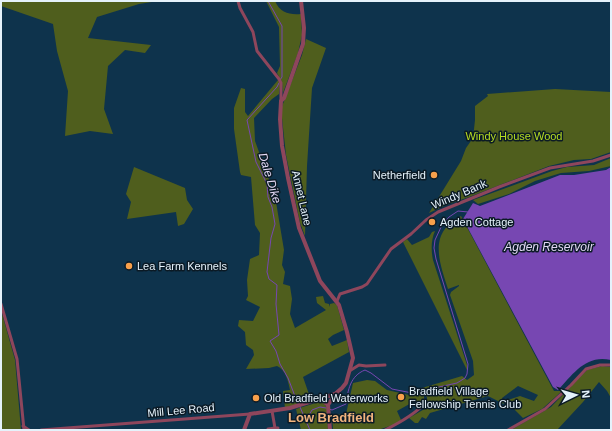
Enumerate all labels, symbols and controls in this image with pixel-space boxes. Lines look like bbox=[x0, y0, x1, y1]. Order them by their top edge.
park label: Windy House Wood bbox=[465, 130, 563, 142]
water label: Dale Dike bbox=[256, 151, 284, 205]
street label: Annet Lane bbox=[290, 169, 314, 227]
place label: Netherfield bbox=[373, 169, 426, 181]
marker: Netherfield bbox=[429, 170, 439, 180]
street label: Windy Bank bbox=[430, 177, 489, 211]
place label: Agden Cottage bbox=[440, 216, 513, 228]
marker: Agden Cottage bbox=[427, 217, 437, 227]
water label: Agden Reservoir bbox=[503, 240, 595, 254]
place label: Lea Farm Kennels bbox=[137, 260, 227, 272]
marker: Lea Farm Kennels bbox=[124, 261, 134, 271]
north arrow bbox=[556, 375, 596, 415]
place label: Bradfield Village Fellowship Tennis Club bbox=[409, 385, 521, 410]
text: N bbox=[580, 390, 592, 399]
place label: Old Bradfield Waterworks bbox=[264, 392, 389, 404]
marker: Bradfield Village Fellowship Tennis Club bbox=[396, 392, 406, 402]
marker: Old Bradfield Waterworks bbox=[251, 393, 261, 403]
street label: Mill Lee Road bbox=[147, 401, 215, 419]
district label: Low Bradfield bbox=[288, 410, 374, 425]

